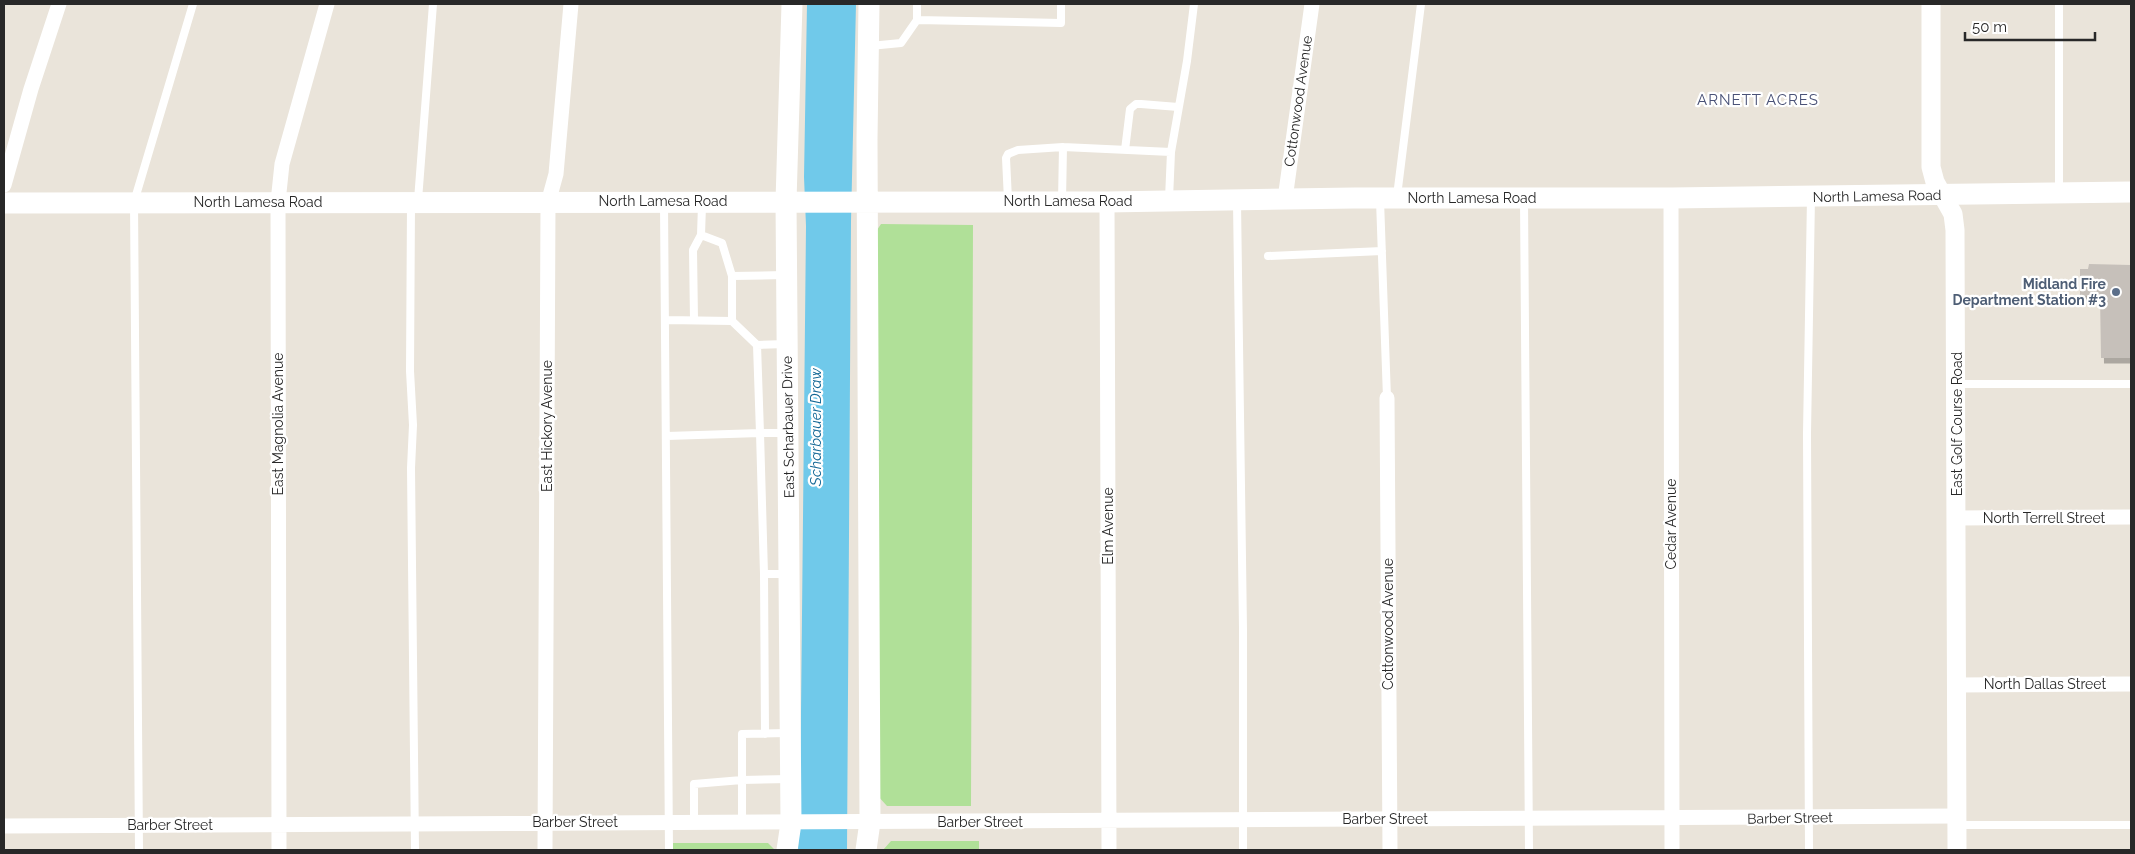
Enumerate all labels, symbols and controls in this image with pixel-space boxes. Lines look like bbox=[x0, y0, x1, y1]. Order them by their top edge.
scale bar bbox=[1965, 10, 2095, 42]
text: 50 m bbox=[1972, 18, 2007, 36]
street label: Cottonwood Avenue bbox=[1281, 34, 1315, 168]
district label: ARNETT ACRES bbox=[1697, 91, 1819, 109]
street label: North Lamesa Road bbox=[1812, 187, 1942, 205]
street label: North Lamesa Road bbox=[1408, 190, 1536, 206]
street label: North Lamesa Road bbox=[599, 193, 727, 209]
street label: North Lamesa Road bbox=[1004, 193, 1132, 209]
street label: North Lamesa Road bbox=[194, 194, 322, 210]
place label: Midland Fire Department Station #3 bbox=[1952, 276, 2107, 308]
marker: Midland Fire Department Station #3 bbox=[2110, 286, 2122, 298]
street label: East Golf Course Road bbox=[1949, 352, 1965, 496]
street label: East Magnolia Avenue bbox=[270, 353, 286, 495]
street label: East Scharbauer Drive bbox=[779, 356, 797, 498]
street label: East Hickory Avenue bbox=[539, 360, 555, 492]
water label: Scharbauer Draw bbox=[807, 367, 825, 487]
street label: Cedar Avenue bbox=[1663, 478, 1679, 570]
street label: Elm Avenue bbox=[1100, 487, 1116, 565]
street label: North Terrell Street bbox=[1983, 510, 2106, 526]
street label: Cottonwood Avenue bbox=[1380, 558, 1396, 690]
street label: North Dallas Street bbox=[1984, 676, 2106, 692]
street label: Barber Street bbox=[1747, 809, 1833, 827]
street label: Barber Street bbox=[1342, 811, 1428, 827]
street label: Barber Street bbox=[532, 814, 618, 830]
street label: Barber Street bbox=[937, 814, 1023, 830]
street label: Barber Street bbox=[127, 817, 213, 833]

